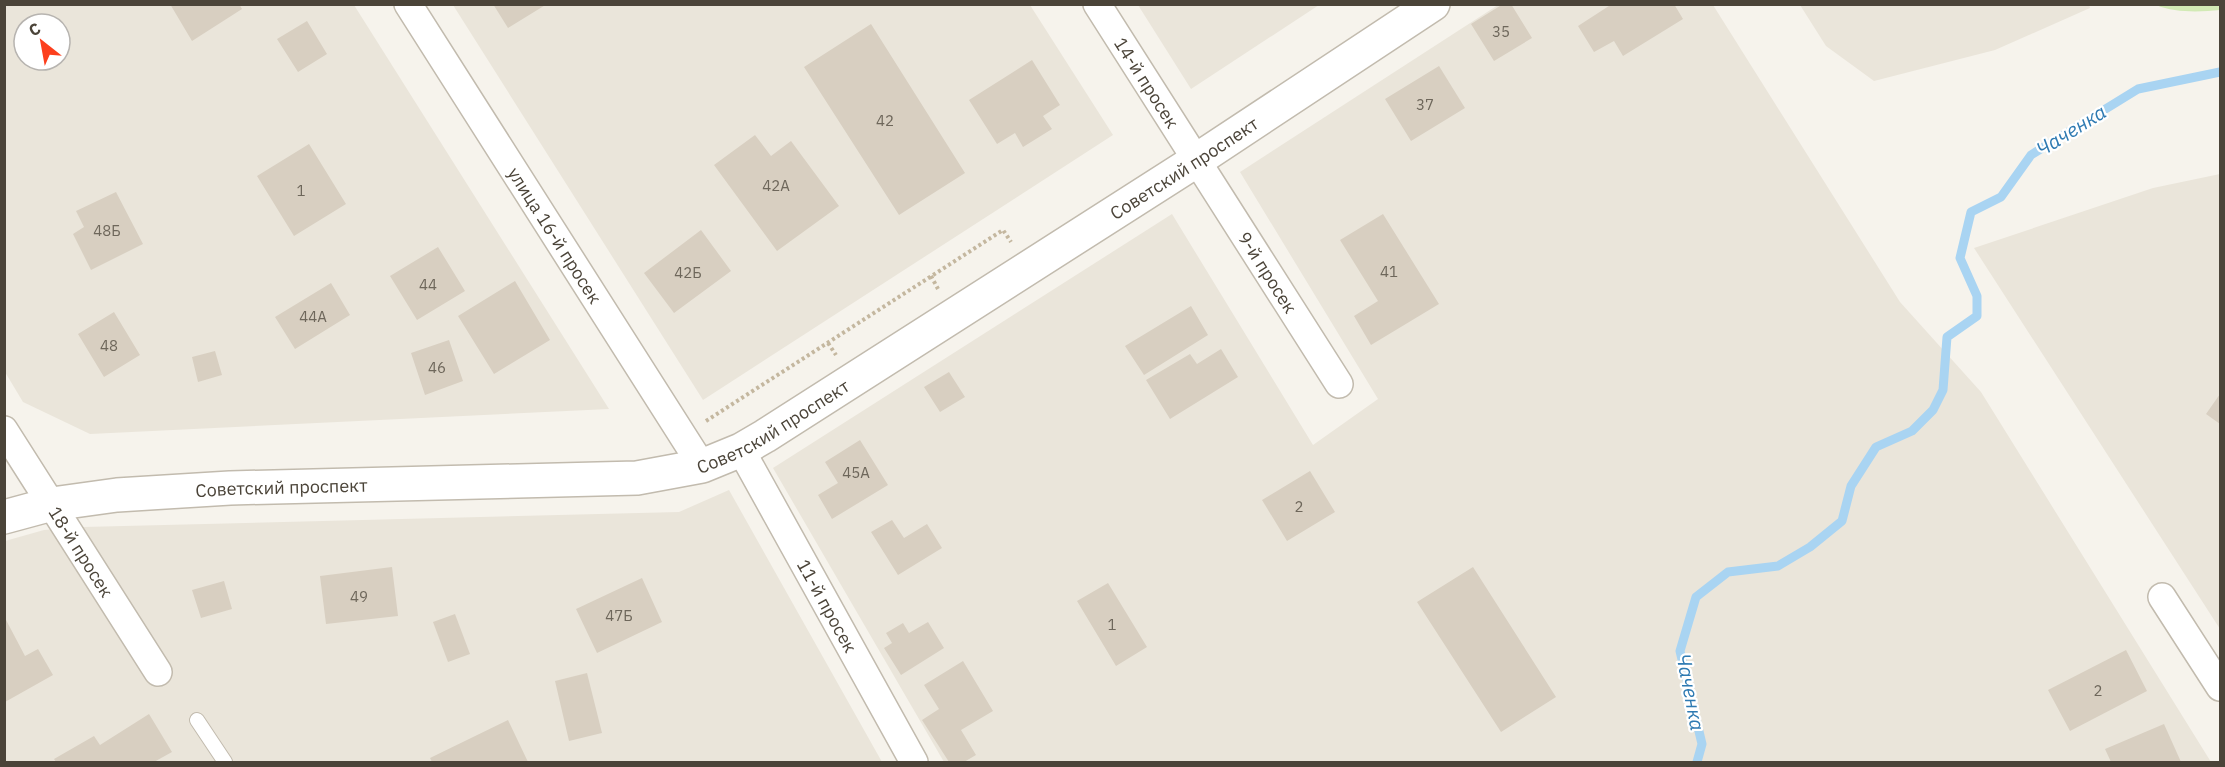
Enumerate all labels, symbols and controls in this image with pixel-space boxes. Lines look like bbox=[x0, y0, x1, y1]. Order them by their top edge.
north arrow bbox=[12, 12, 72, 72]
text: С bbox=[25, 18, 44, 40]
house number: 35 bbox=[1492, 22, 1510, 41]
street label: 14-й просек bbox=[1110, 33, 1184, 132]
house number: 37 bbox=[1416, 95, 1434, 114]
water label: Чаченка bbox=[2031, 98, 2111, 162]
house number: 42 bbox=[876, 111, 894, 130]
street label: Советский проспект bbox=[1105, 111, 1263, 224]
street label: улица 16-й просек bbox=[503, 163, 607, 308]
house number: 42А bbox=[762, 176, 790, 195]
house number: 1 bbox=[296, 181, 306, 200]
house number: 48Б bbox=[93, 221, 121, 240]
street label: 9-й просек bbox=[1233, 227, 1302, 317]
house number: 41 bbox=[1380, 262, 1398, 281]
house number: 42Б bbox=[674, 263, 702, 282]
house number: 44 bbox=[419, 275, 437, 294]
house number: 44А bbox=[299, 307, 327, 326]
house number: 48 bbox=[100, 336, 118, 355]
house number: 46 bbox=[428, 358, 446, 377]
street label: Советский проспект bbox=[693, 374, 854, 478]
house number: 45А bbox=[842, 463, 870, 482]
street label: Советский проспект bbox=[195, 473, 368, 502]
house number: 2 bbox=[1294, 497, 1304, 516]
street label: 18-й просек bbox=[44, 502, 119, 601]
street label: 11-й просек bbox=[792, 555, 862, 656]
house number: 49 bbox=[350, 587, 368, 606]
house number: 47Б bbox=[605, 606, 633, 625]
house number: 1 bbox=[1107, 615, 1117, 634]
water label: Чаченка bbox=[1670, 651, 1712, 733]
house number: 2 bbox=[2093, 681, 2103, 700]

